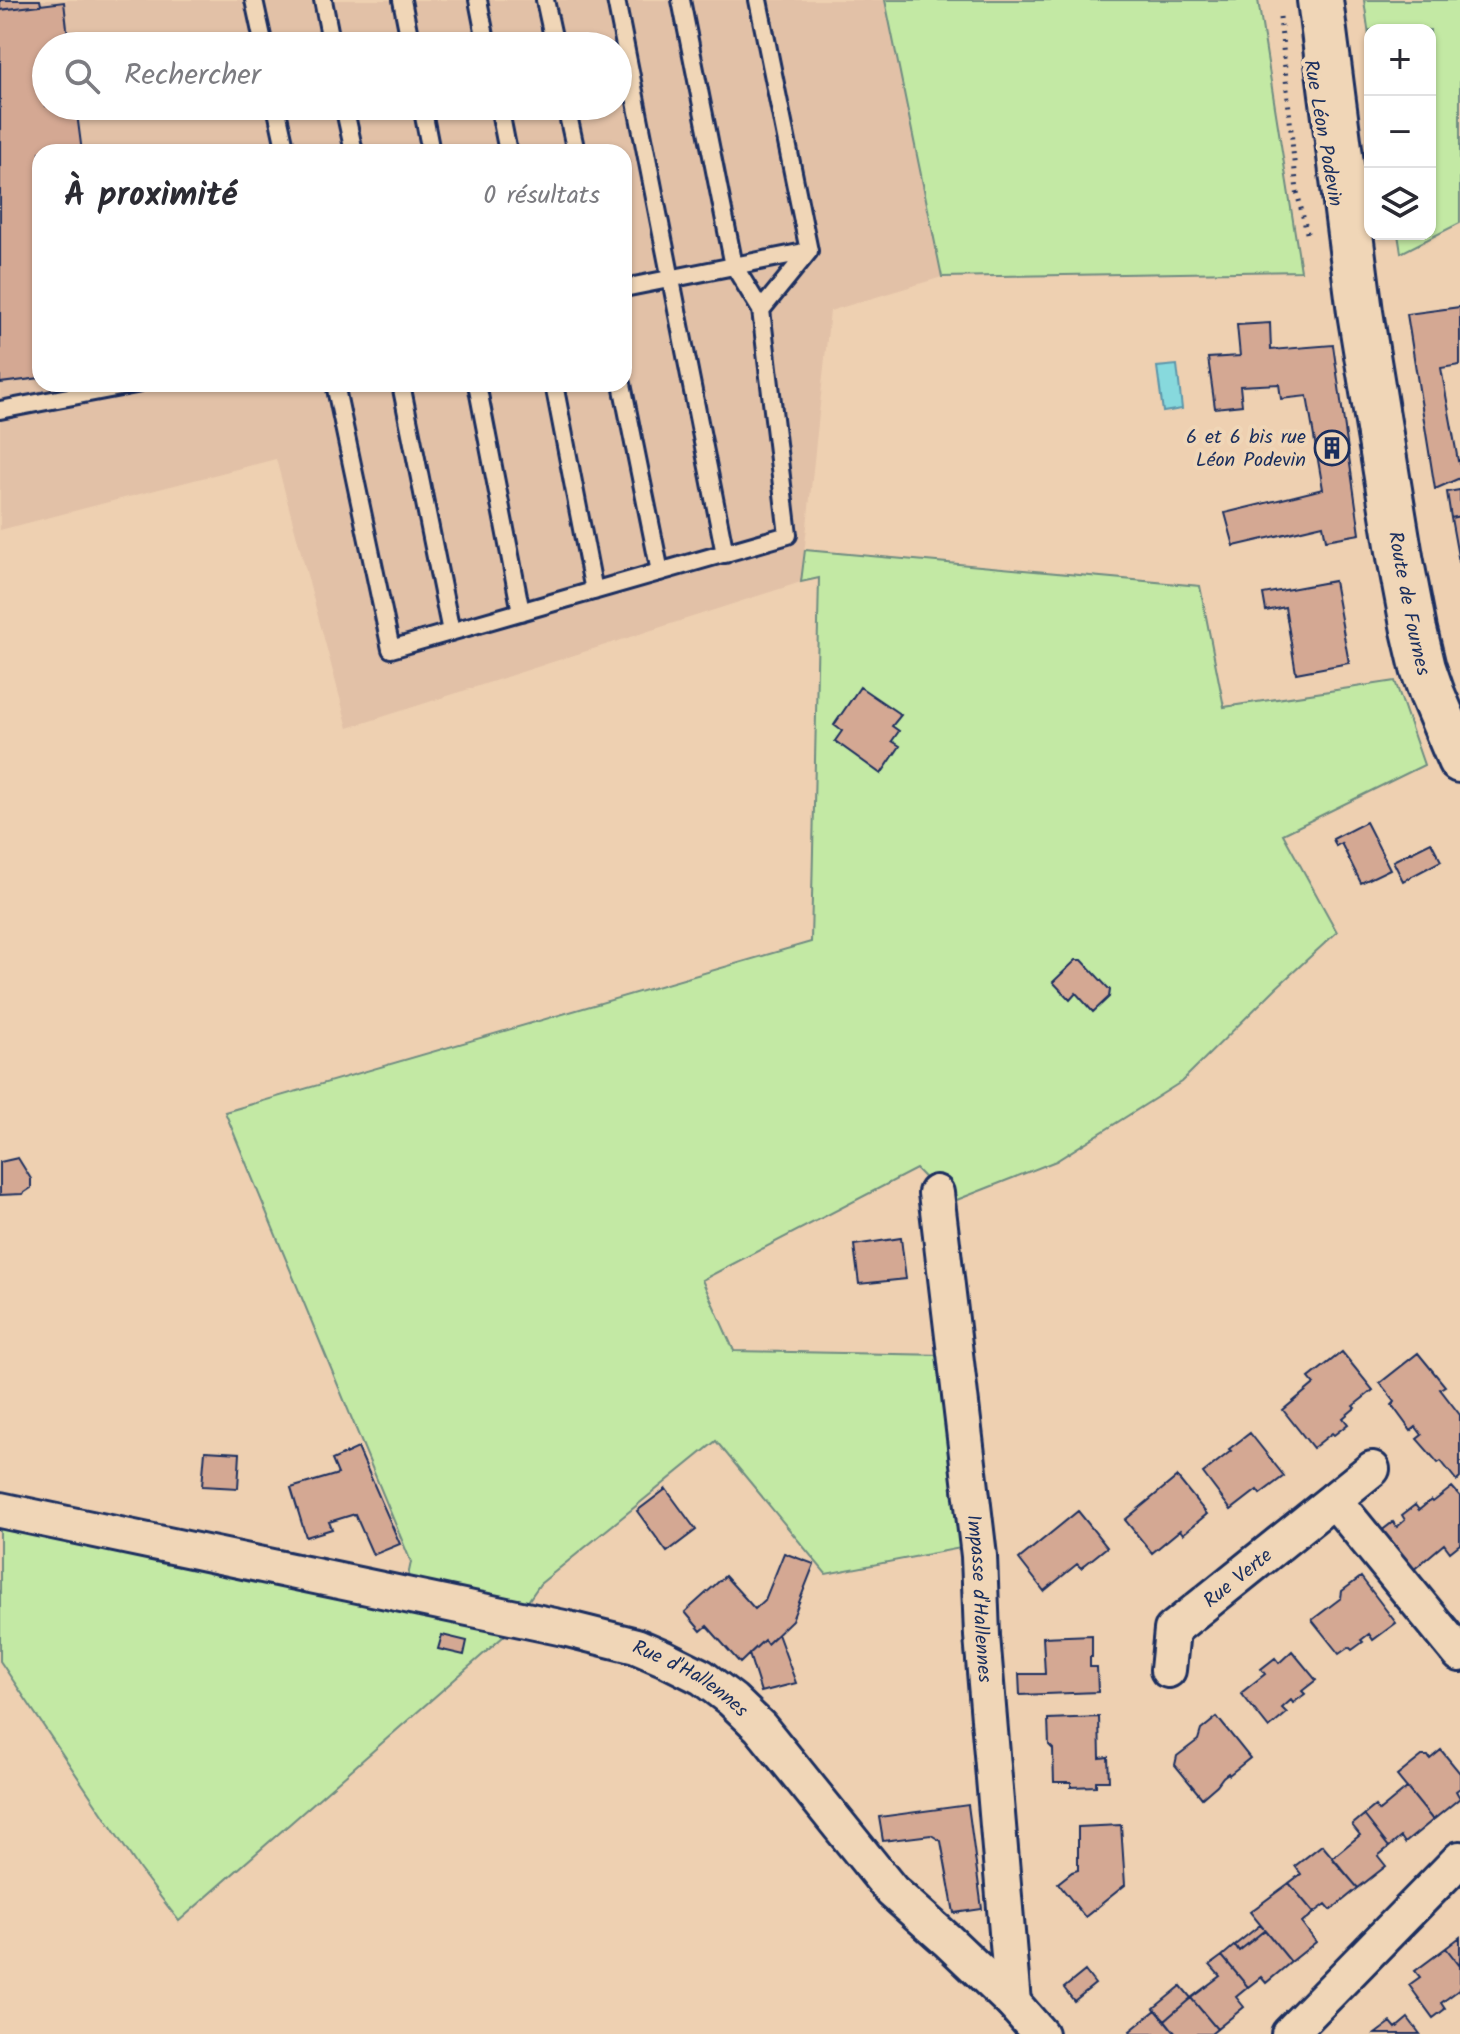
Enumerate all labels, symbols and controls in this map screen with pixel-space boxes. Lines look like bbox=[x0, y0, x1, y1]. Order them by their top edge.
map controls bbox=[1364, 24, 1436, 240]
button: + bbox=[1364, 24, 1436, 96]
search box bbox=[32, 32, 632, 120]
text: Rechercher bbox=[124, 52, 261, 100]
icon: search bbox=[60, 54, 104, 98]
street label: Rue Léon Podevin bbox=[1293, 57, 1351, 209]
button: − bbox=[1364, 96, 1436, 168]
button: layers bbox=[1364, 168, 1436, 240]
text: À proximité bbox=[64, 169, 237, 223]
text: 0 résultats bbox=[483, 175, 600, 217]
place label: 6 et 6 bis rue Léon Podevin bbox=[1186, 422, 1306, 477]
building icon: 6 et 6 bis rue Léon Podevin bbox=[1313, 429, 1351, 467]
street label: Route de Fournes bbox=[1378, 529, 1439, 681]
street label: Impasse d'Hallennes bbox=[956, 1513, 1000, 1684]
street label: Rue Verte bbox=[1197, 1541, 1280, 1617]
street label: Rue d'Hallennes bbox=[627, 1632, 756, 1726]

